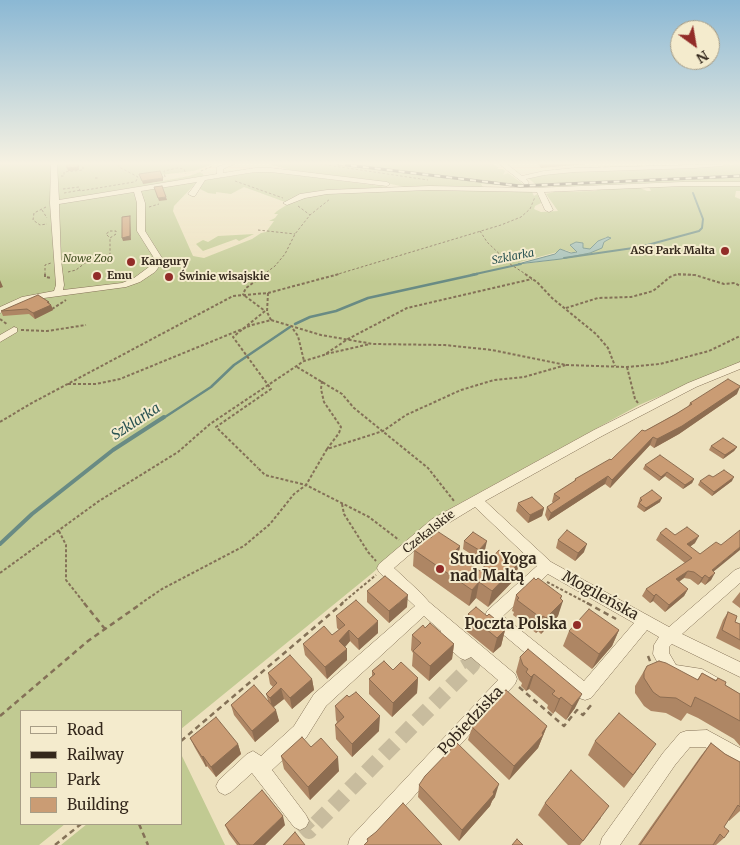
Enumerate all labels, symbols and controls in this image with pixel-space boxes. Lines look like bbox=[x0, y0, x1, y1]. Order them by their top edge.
north arrow bbox=[670, 20, 720, 70]
text: N bbox=[693, 46, 712, 67]
place label: ASG Park Malta bbox=[631, 244, 715, 258]
marker: ASG Park Malta bbox=[719, 245, 731, 257]
water label: Szklarka bbox=[491, 246, 535, 268]
park label: Nowe Zoo bbox=[63, 252, 113, 266]
place label: Kangury bbox=[141, 255, 188, 269]
marker: Kangury bbox=[125, 256, 137, 268]
place label: Emu bbox=[107, 269, 132, 283]
marker: Emu bbox=[91, 270, 103, 282]
place label: Świnie wisajskie bbox=[179, 270, 269, 284]
marker: Świnie wisajskie bbox=[163, 271, 175, 283]
water label: Szklarka bbox=[108, 400, 164, 444]
street label: Czekalskie bbox=[400, 507, 458, 557]
place label: Studio Yoga nad Maltą bbox=[450, 551, 537, 586]
marker: Studio Yoga nad Maltą bbox=[434, 563, 446, 575]
street label: Mogileńska bbox=[559, 568, 641, 624]
place label: Poczta Polska bbox=[465, 616, 567, 634]
marker: Poczta Polska bbox=[571, 619, 583, 631]
street label: Pobiedziska bbox=[435, 683, 507, 759]
legend bbox=[20, 710, 182, 825]
text: Road bbox=[67, 720, 103, 739]
text: Railway bbox=[67, 745, 124, 764]
text: Park bbox=[67, 770, 100, 789]
text: Building bbox=[67, 795, 129, 814]

